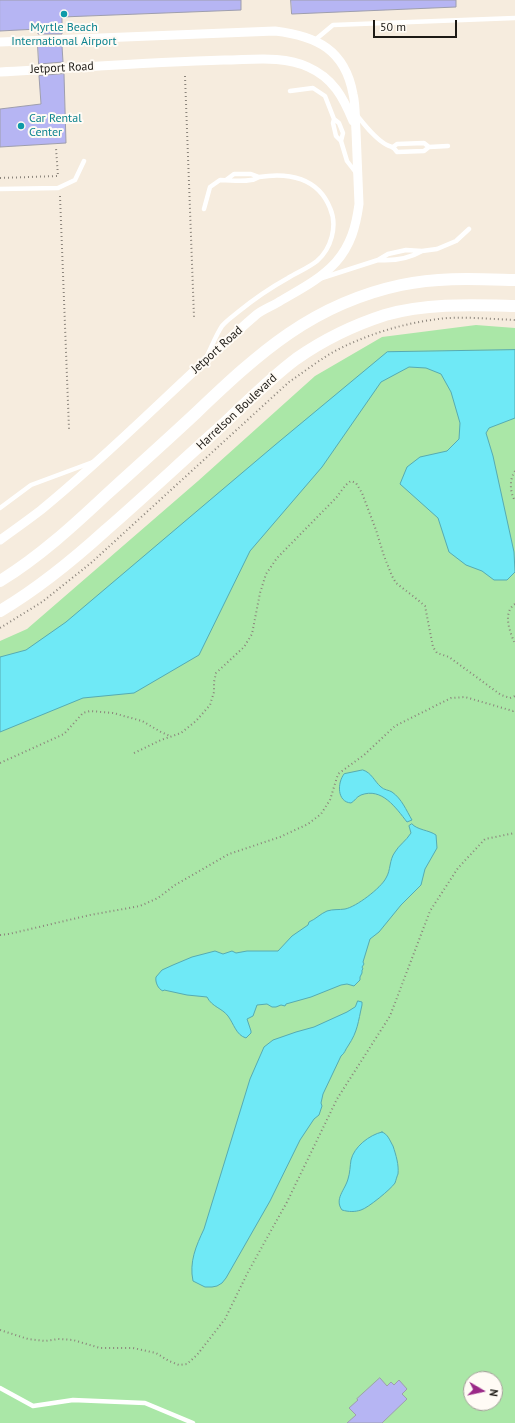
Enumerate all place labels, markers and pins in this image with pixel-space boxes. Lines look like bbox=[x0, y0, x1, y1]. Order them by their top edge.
marker: Myrtle Beach International Airport bbox=[59, 9, 69, 19]
place label: Myrtle Beach International Airport bbox=[11, 21, 117, 49]
place label: Car Rental Center bbox=[29, 112, 82, 140]
marker: Car Rental Center bbox=[16, 121, 26, 131]

